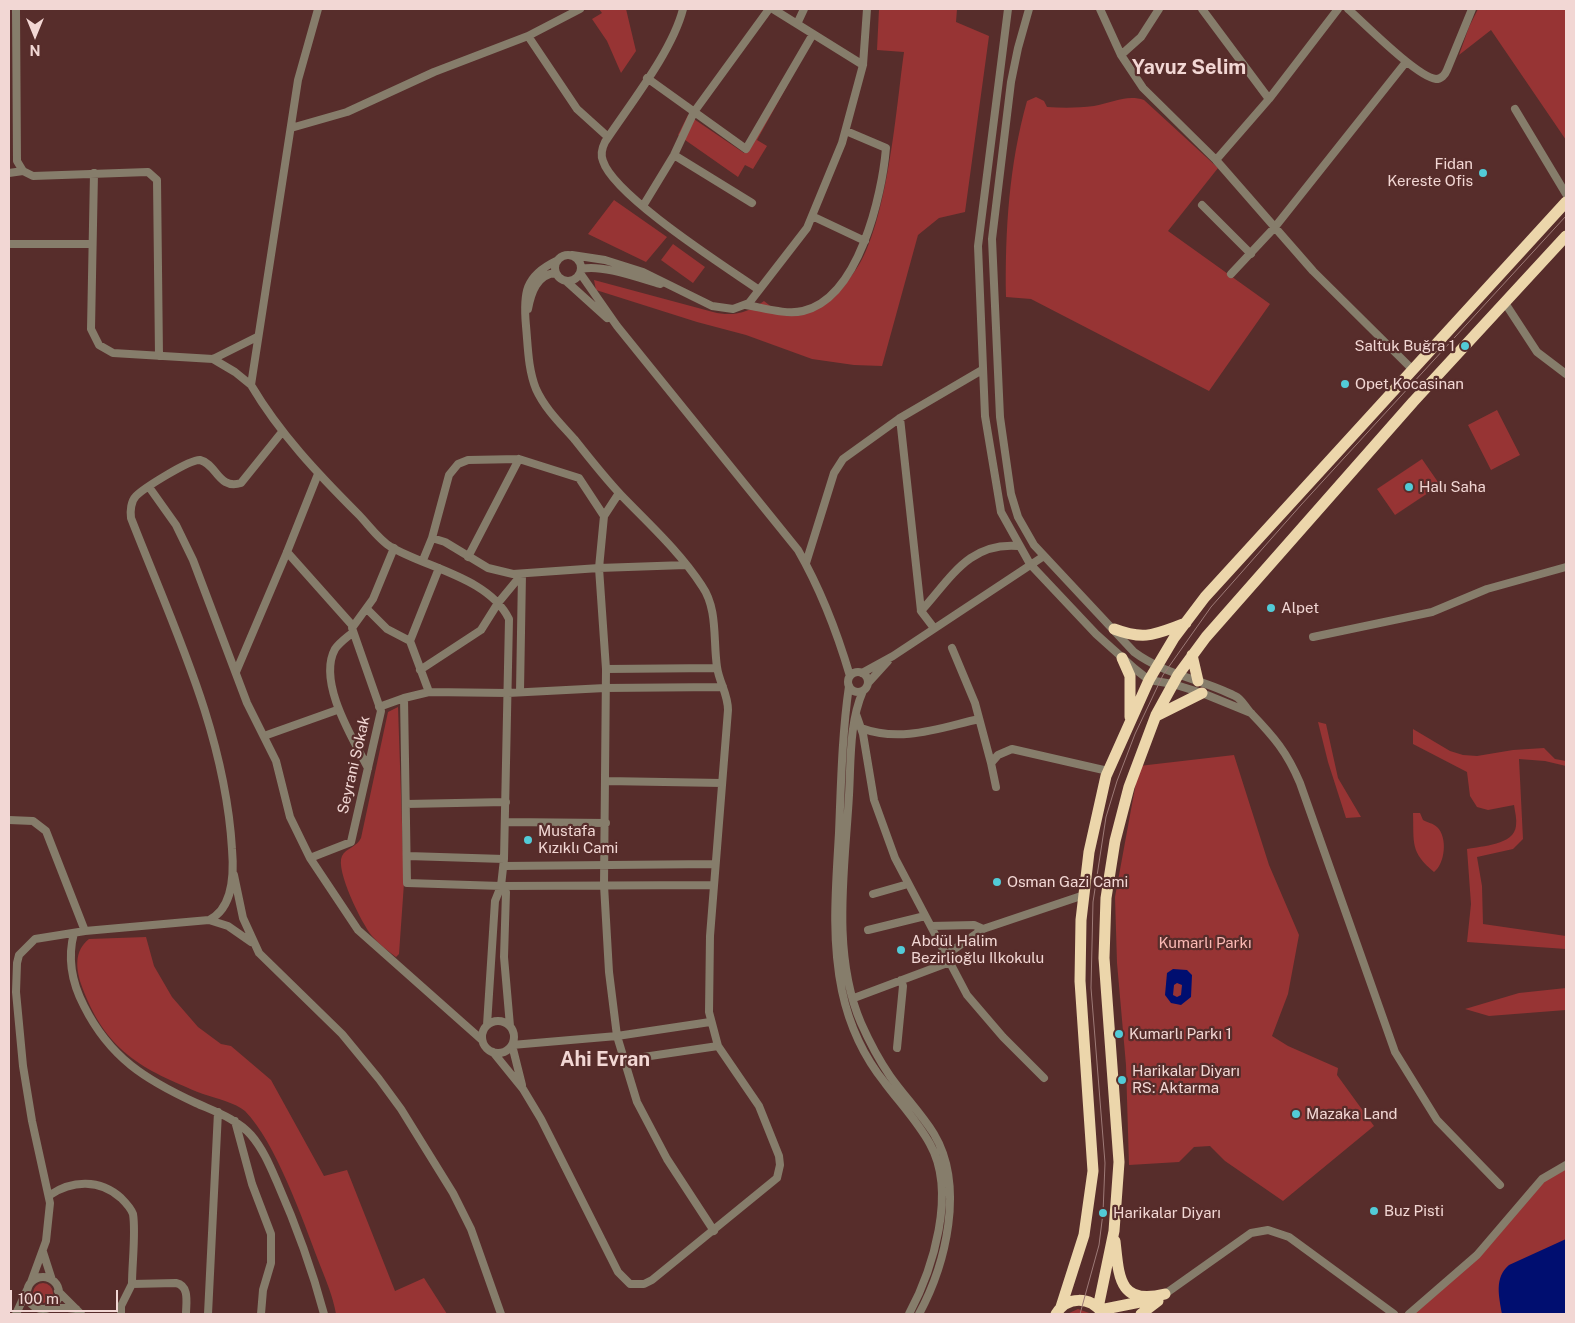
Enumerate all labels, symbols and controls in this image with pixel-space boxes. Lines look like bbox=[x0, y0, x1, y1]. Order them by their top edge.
north arrow bbox=[10, 10, 60, 60]
text: N bbox=[30, 42, 40, 58]
district label: Yavuz Selim bbox=[1132, 56, 1246, 80]
place label: Fidan Kereste Ofis bbox=[1387, 155, 1473, 190]
marker: Fidan Kereste Ofis bbox=[1477, 167, 1489, 179]
place label: Saltuk Buğra 1 bbox=[1354, 337, 1455, 355]
marker: Saltuk Buğra 1 bbox=[1459, 340, 1471, 352]
place label: Opet Kocasinan bbox=[1355, 375, 1464, 393]
marker: Opet Kocasinan bbox=[1339, 378, 1351, 390]
place label: Halı Saha bbox=[1419, 478, 1486, 496]
marker: Halı Saha bbox=[1403, 481, 1415, 493]
place label: Alpet bbox=[1281, 599, 1319, 617]
marker: Alpet bbox=[1265, 602, 1277, 614]
street label: Seyrani Sokak bbox=[334, 714, 374, 816]
place label: Mustafa Kızıklı Cami bbox=[538, 822, 618, 857]
marker: Mustafa Kızıklı Cami bbox=[522, 834, 534, 846]
place label: Osman Gazi Cami bbox=[1007, 873, 1128, 891]
marker: Osman Gazi Cami bbox=[991, 876, 1003, 888]
place label: Abdül Halim Bezirlioğlu Ilkokulu bbox=[911, 932, 1044, 967]
park label: Kumarlı Parkı bbox=[1158, 934, 1252, 952]
marker: Abdül Halim Bezirlioğlu Ilkokulu bbox=[895, 944, 907, 956]
place label: Kumarlı Parkı 1 bbox=[1129, 1025, 1232, 1043]
marker: Kumarlı Parkı 1 bbox=[1113, 1028, 1125, 1040]
district label: Ahi Evran bbox=[560, 1048, 650, 1072]
place label: Harikalar Diyarı RS: Aktarma bbox=[1132, 1062, 1240, 1097]
marker: Harikalar Diyarı RS: Aktarma bbox=[1116, 1074, 1128, 1086]
place label: Mazaka Land bbox=[1306, 1105, 1398, 1123]
marker: Mazaka Land bbox=[1290, 1108, 1302, 1120]
place label: Buz Pisti bbox=[1384, 1202, 1444, 1220]
place label: Harikalar Diyarı bbox=[1113, 1204, 1221, 1222]
marker: Buz Pisti bbox=[1368, 1205, 1380, 1217]
marker: Harikalar Diyarı bbox=[1097, 1207, 1109, 1219]
scale bar bbox=[12, 1280, 120, 1312]
text: 100 m bbox=[18, 1290, 59, 1307]

